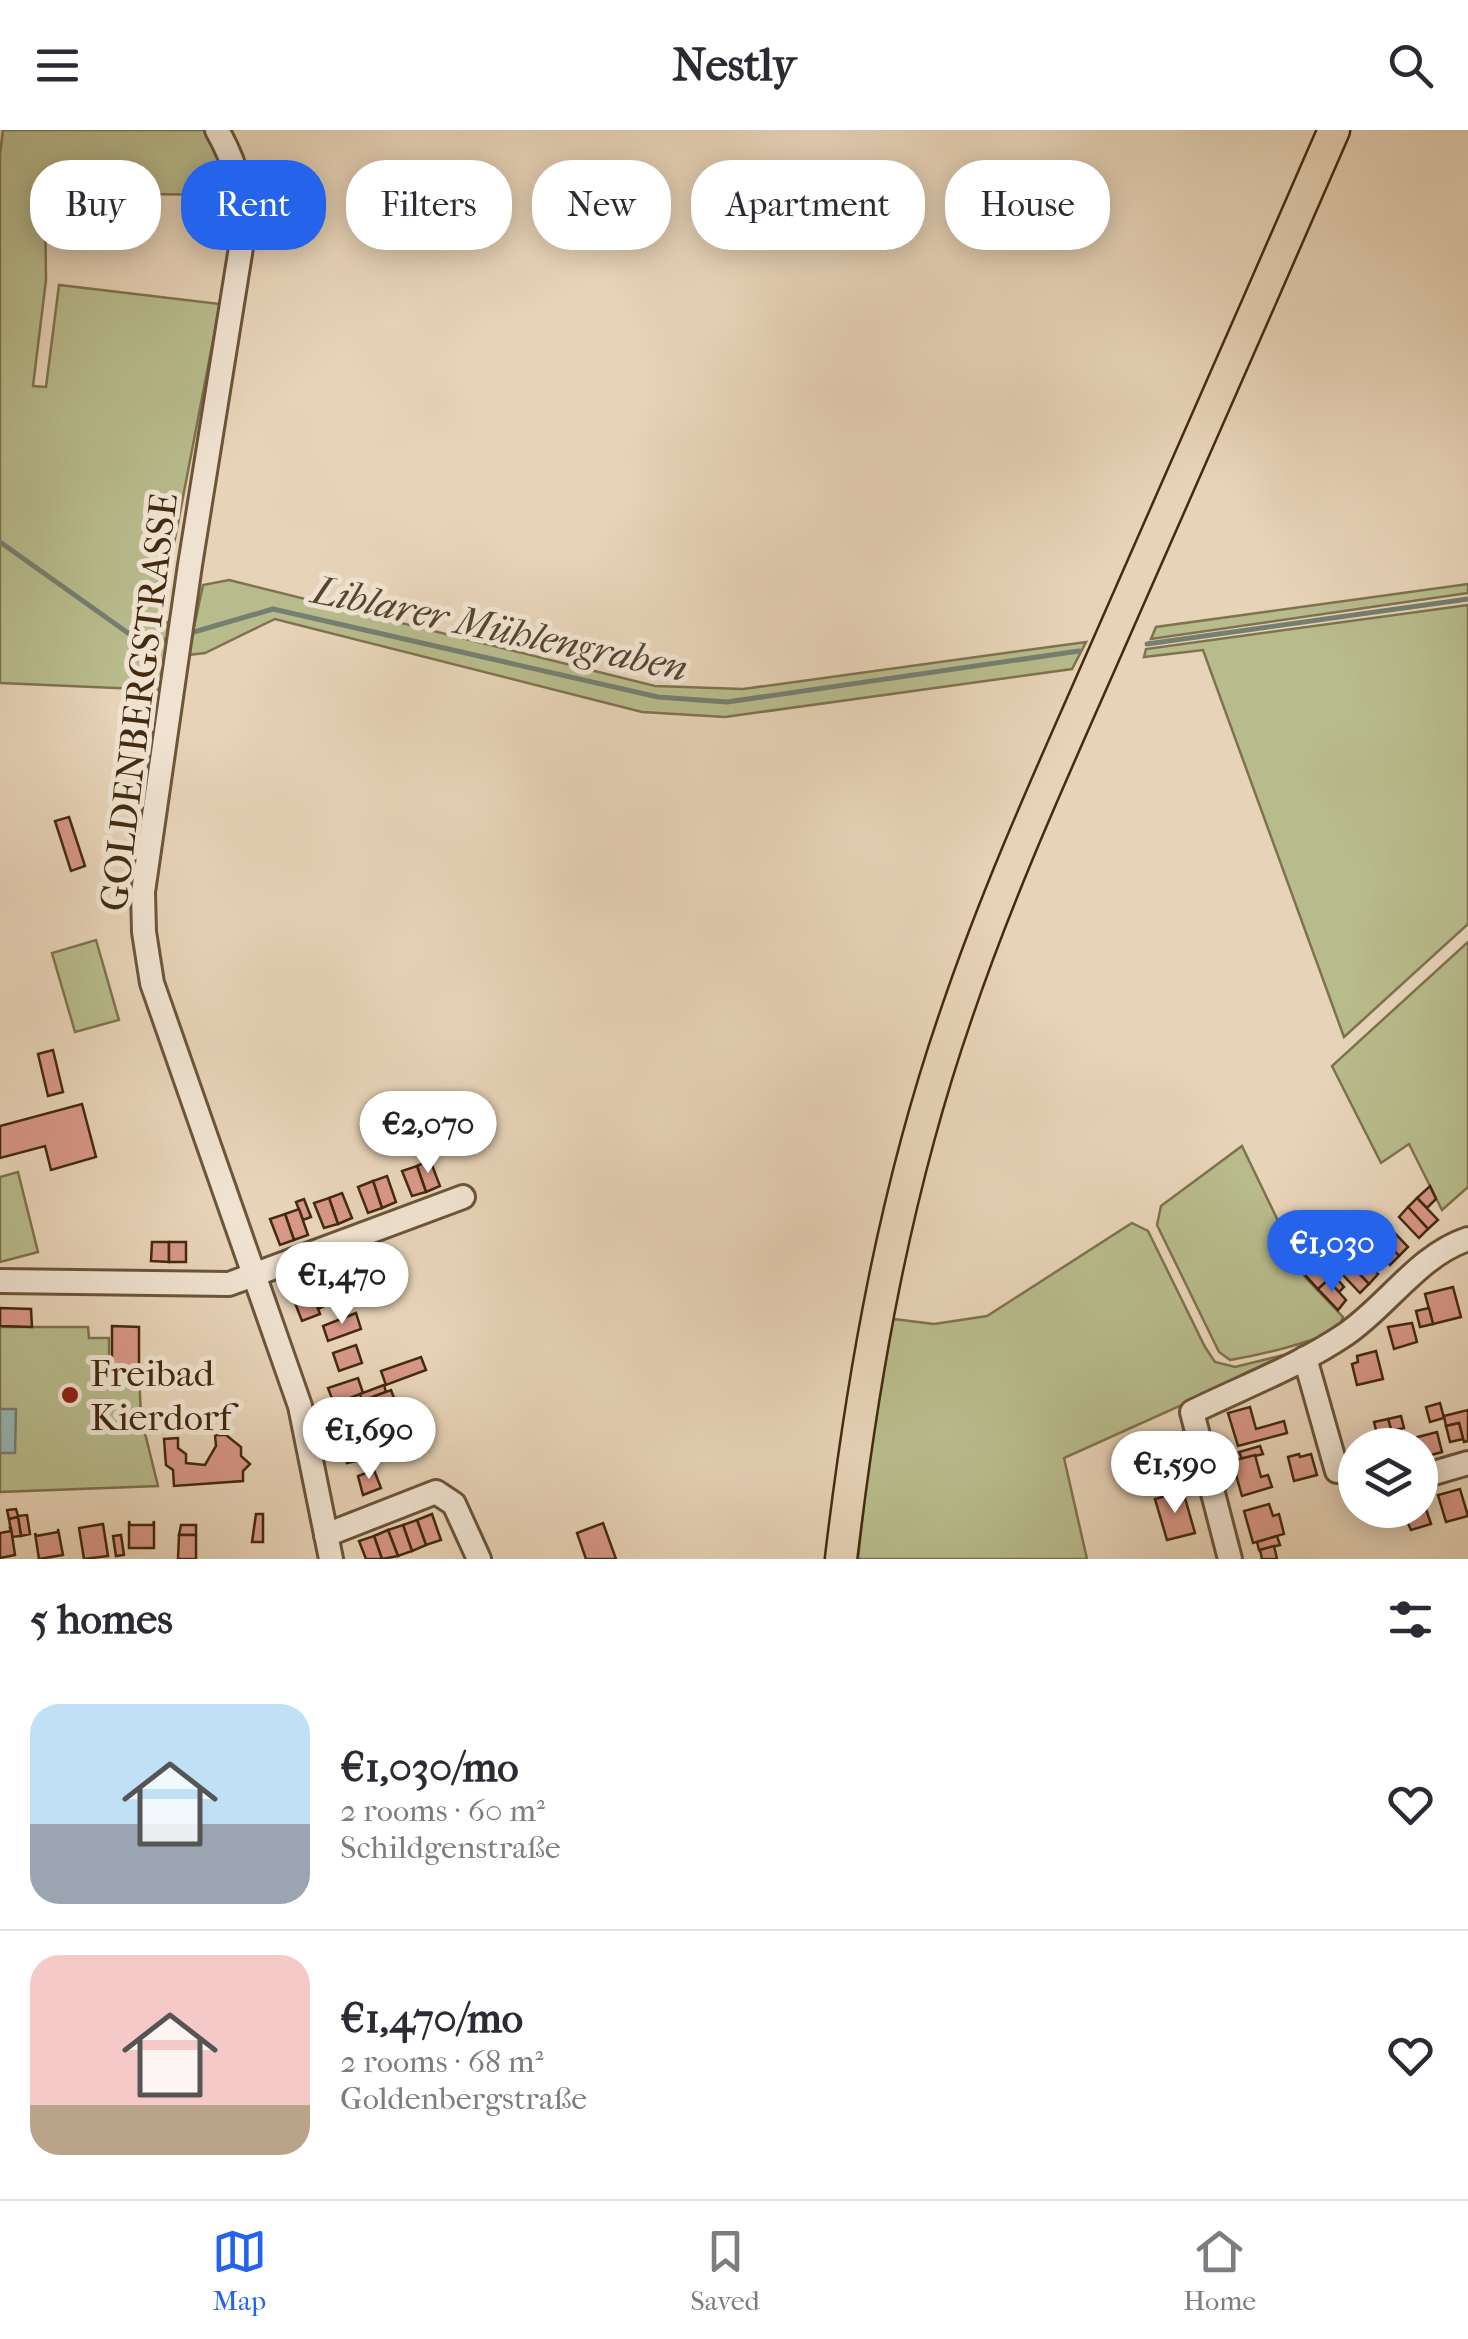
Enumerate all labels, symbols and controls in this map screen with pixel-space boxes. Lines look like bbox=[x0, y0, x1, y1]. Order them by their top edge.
icon: menu bbox=[30, 38, 85, 93]
icon: search bbox=[1383, 38, 1438, 93]
text: Nestly bbox=[672, 39, 796, 92]
chip: Buy bbox=[30, 160, 161, 250]
chip: Rent bbox=[181, 160, 326, 250]
chip: Filters bbox=[346, 160, 512, 250]
chip: New bbox=[532, 160, 671, 250]
chip: Apartment bbox=[691, 160, 925, 250]
chip: House bbox=[945, 160, 1110, 250]
street label: GOLDENBERGSTRASSE bbox=[91, 490, 187, 914]
water label: Liblarer Mühlengraben bbox=[305, 566, 692, 691]
pin: €2,070 bbox=[347, 1091, 509, 1176]
text: €2,070 bbox=[382, 1105, 474, 1142]
pin: €1,030 bbox=[1251, 1210, 1413, 1295]
text: €1,030 bbox=[1289, 1224, 1375, 1261]
pin: €1,470 bbox=[261, 1242, 423, 1327]
text: €1,470 bbox=[298, 1256, 386, 1293]
place label: Freibad Kierdorf bbox=[90, 1351, 239, 1440]
marker: Freibad Kierdorf bbox=[59, 1384, 81, 1406]
pin: €1,690 bbox=[288, 1397, 450, 1482]
text: €1,690 bbox=[325, 1411, 413, 1448]
map controls bbox=[1338, 1428, 1438, 1528]
button: layers bbox=[1338, 1428, 1438, 1528]
pin: €1,590 bbox=[1094, 1431, 1256, 1516]
text: €1,590 bbox=[1133, 1445, 1217, 1482]
icon: filters bbox=[1383, 1592, 1438, 1647]
text: 5 homes bbox=[30, 1595, 173, 1644]
text: €1,030/mo bbox=[340, 1743, 519, 1792]
icon: home bbox=[110, 1744, 230, 1864]
icon: heart bbox=[1383, 1777, 1438, 1832]
text: 2 rooms · 60 m² bbox=[340, 1792, 545, 1829]
text: Schildgenstraße bbox=[340, 1829, 561, 1866]
text: €1,470/mo bbox=[340, 1994, 523, 2043]
icon: home bbox=[110, 1995, 230, 2115]
icon: heart bbox=[1383, 2028, 1438, 2083]
text: 2 rooms · 68 m² bbox=[340, 2043, 544, 2080]
text: Goldenbergstraße bbox=[340, 2080, 587, 2117]
tab: Map bbox=[212, 2224, 267, 2317]
tab: Saved bbox=[690, 2224, 760, 2317]
tab: Home bbox=[1183, 2224, 1256, 2317]

